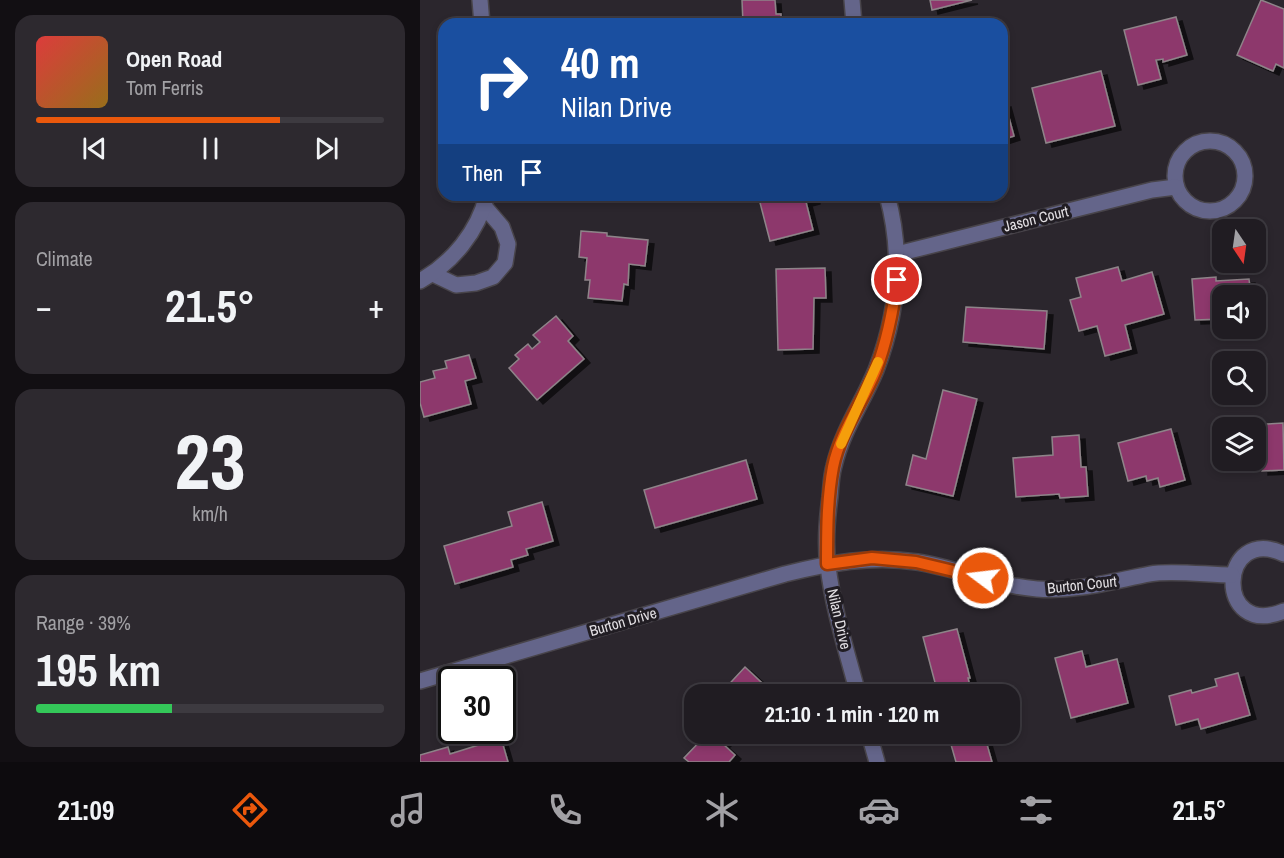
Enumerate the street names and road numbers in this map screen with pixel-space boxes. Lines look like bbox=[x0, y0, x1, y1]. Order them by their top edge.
street label: Jason Court bbox=[1001, 200, 1071, 237]
street label: Burton Court bbox=[1046, 570, 1118, 599]
street label: Nilan Drive bbox=[822, 587, 857, 651]
street label: Burton Drive bbox=[587, 602, 659, 641]

